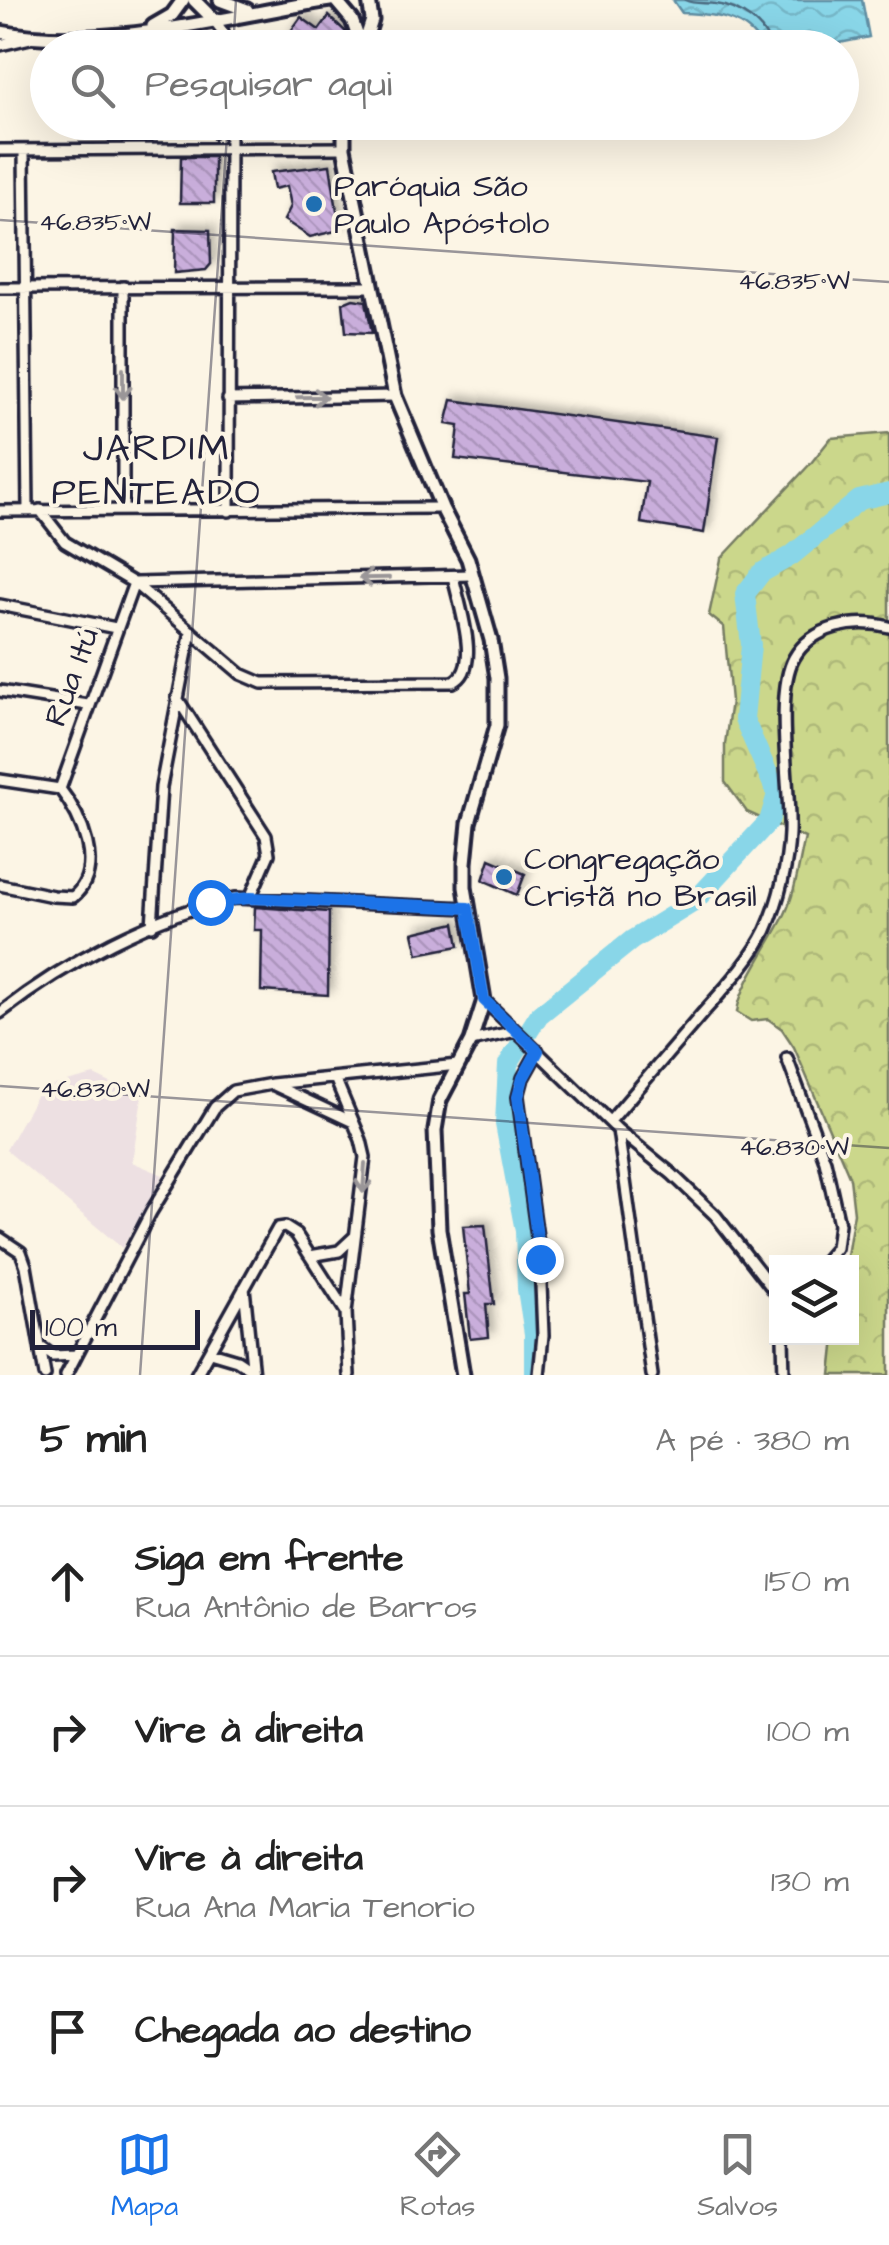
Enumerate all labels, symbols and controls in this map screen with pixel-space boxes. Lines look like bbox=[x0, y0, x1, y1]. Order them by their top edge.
search box bbox=[30, 30, 859, 140]
icon: search bbox=[65, 58, 120, 113]
text: Pesquisar aqui bbox=[145, 59, 392, 111]
place label: Paróquia São Paulo Apóstolo bbox=[334, 164, 549, 246]
marker: Paróquia São Paulo Apóstolo bbox=[303, 193, 325, 215]
text: 46.835°W bbox=[39, 205, 151, 240]
text: 46.835°W bbox=[738, 264, 850, 299]
one-way arrow bbox=[114, 368, 132, 400]
one-way arrow bbox=[294, 388, 327, 406]
district label: JARDIM PENTEADO bbox=[51, 423, 263, 519]
one-way arrow bbox=[359, 568, 391, 587]
street label: Rua Itú bbox=[33, 621, 111, 733]
place label: Congregação Cristã no Brasil bbox=[524, 837, 757, 919]
marker: Congregação Cristã no Brasil bbox=[493, 866, 515, 888]
route start bbox=[188, 880, 234, 926]
text: 46.830°W bbox=[40, 1072, 150, 1107]
text: 46.830°W bbox=[739, 1130, 849, 1165]
one-way arrow bbox=[354, 1161, 373, 1193]
route end bbox=[518, 1237, 564, 1283]
map controls bbox=[769, 1255, 859, 1345]
button: layers bbox=[769, 1255, 859, 1345]
scale bar bbox=[30, 1305, 200, 1350]
text: 100 m bbox=[45, 1308, 117, 1347]
text: 5 min bbox=[40, 1411, 147, 1469]
text: A pé · 380 m bbox=[656, 1418, 849, 1463]
text: Siga em frente bbox=[135, 1533, 404, 1585]
icon: ahead bbox=[40, 1554, 95, 1609]
text: 150 m bbox=[764, 1559, 849, 1604]
text: Rua Antônio de Barros bbox=[135, 1585, 477, 1630]
icon: right bbox=[40, 1704, 95, 1759]
text: Vire à direita bbox=[135, 1705, 363, 1757]
text: 100 m bbox=[767, 1709, 849, 1754]
text: Vire à direita bbox=[135, 1833, 363, 1885]
icon: right bbox=[40, 1854, 95, 1909]
text: 130 m bbox=[771, 1859, 849, 1904]
text: Rua Ana Maria Tenorio bbox=[135, 1885, 475, 1930]
icon: arrive bbox=[40, 2004, 95, 2059]
text: Chegada ao destino bbox=[135, 2005, 471, 2057]
tab: Mapa bbox=[111, 2127, 178, 2226]
tab: Rotas bbox=[400, 2127, 475, 2226]
tab: Salvos bbox=[697, 2127, 778, 2226]

